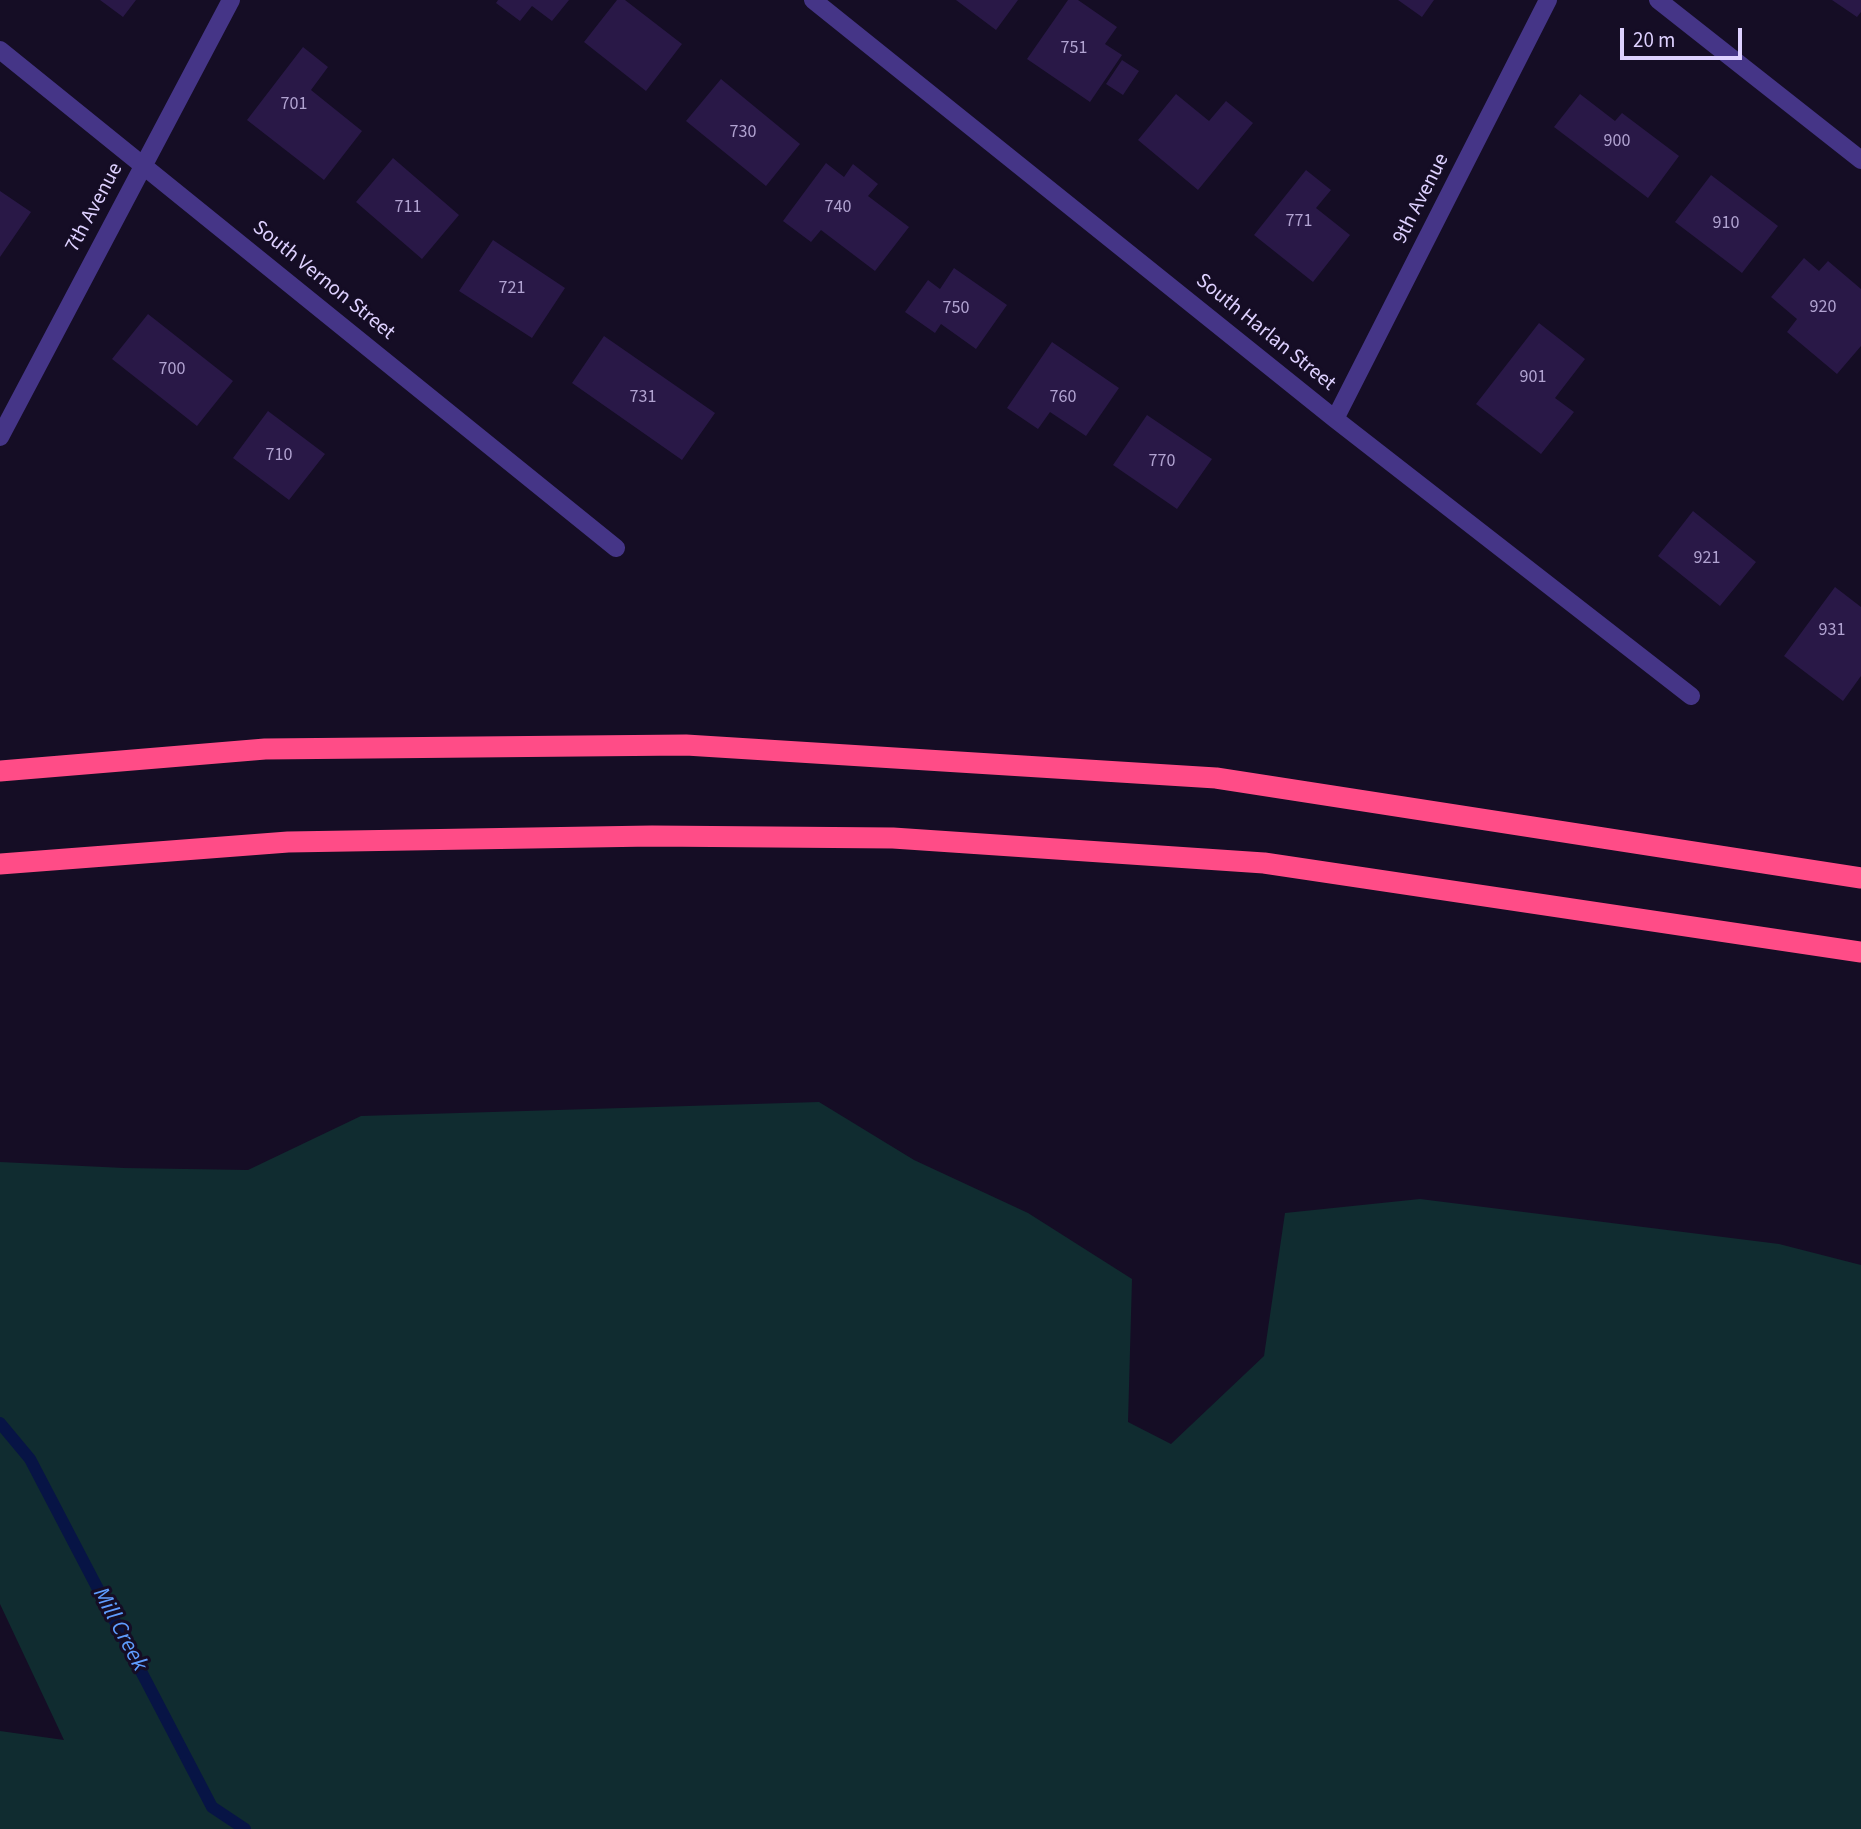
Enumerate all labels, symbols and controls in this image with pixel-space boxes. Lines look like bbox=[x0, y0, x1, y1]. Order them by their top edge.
scale bar bbox=[1623, 14, 1745, 58]
text: 20 m bbox=[1633, 25, 1675, 55]
house number: 751 bbox=[1061, 38, 1087, 60]
house number: 701 bbox=[281, 94, 307, 116]
house number: 730 bbox=[730, 122, 756, 144]
house number: 900 bbox=[1604, 131, 1630, 153]
street label: 9th Avenue bbox=[1389, 150, 1455, 248]
street label: 7th Avenue bbox=[61, 159, 129, 257]
house number: 711 bbox=[395, 197, 421, 219]
house number: 740 bbox=[825, 197, 851, 219]
house number: 771 bbox=[1286, 211, 1312, 233]
house number: 910 bbox=[1713, 213, 1739, 235]
street label: South Vernon Street bbox=[247, 216, 399, 346]
street label: South Harlan Street bbox=[1190, 269, 1340, 397]
house number: 721 bbox=[499, 278, 525, 300]
house number: 920 bbox=[1810, 297, 1836, 319]
house number: 750 bbox=[943, 298, 969, 320]
house number: 700 bbox=[159, 359, 185, 381]
house number: 901 bbox=[1520, 367, 1546, 389]
house number: 731 bbox=[630, 387, 656, 409]
house number: 760 bbox=[1050, 387, 1076, 409]
house number: 710 bbox=[266, 445, 292, 467]
house number: 770 bbox=[1149, 451, 1175, 473]
house number: 921 bbox=[1694, 548, 1720, 570]
house number: 931 bbox=[1819, 620, 1845, 642]
water label: Mill Creek bbox=[85, 1583, 153, 1677]

